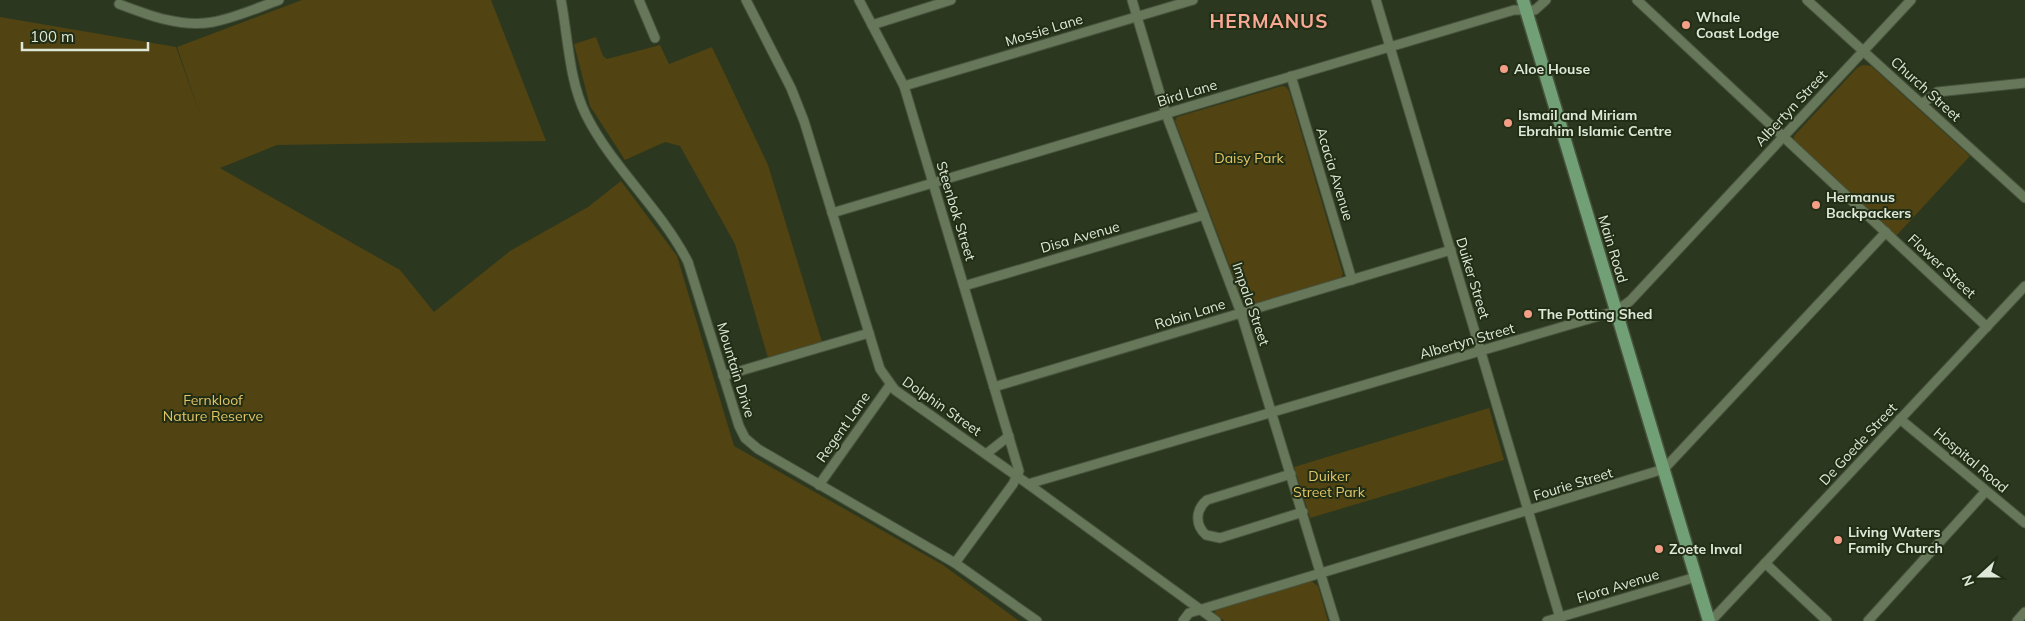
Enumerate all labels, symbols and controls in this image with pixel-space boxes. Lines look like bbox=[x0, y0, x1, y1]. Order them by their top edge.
place label: Whale Coast Lodge bbox=[1696, 8, 1780, 42]
district label: HERMANUS bbox=[1210, 9, 1328, 33]
street label: Mossie Lane bbox=[1003, 10, 1085, 50]
marker: Whale Coast Lodge bbox=[1680, 19, 1692, 31]
scale bar bbox=[22, 20, 149, 52]
text: 100 m bbox=[30, 27, 74, 46]
street label: Church Street bbox=[1887, 53, 1965, 125]
place label: Aloe House bbox=[1514, 60, 1590, 78]
marker: Aloe House bbox=[1498, 63, 1510, 75]
street label: Albertyn Street bbox=[1751, 66, 1831, 150]
street label: Bird Lane bbox=[1155, 75, 1219, 111]
place label: Ismail and Miriam Ebrahim Islamic Centre bbox=[1518, 106, 1672, 140]
marker: Ismail and Miriam Ebrahim Islamic Centre bbox=[1502, 117, 1514, 129]
street label: Acacia Avenue bbox=[1312, 125, 1358, 223]
park label: Daisy Park bbox=[1214, 149, 1285, 167]
street label: Steenbok Street bbox=[932, 159, 980, 263]
place label: Hermanus Backpackers bbox=[1826, 188, 1911, 222]
marker: Hermanus Backpackers bbox=[1810, 199, 1822, 211]
street label: Main Road bbox=[1594, 213, 1632, 285]
street label: Disa Avenue bbox=[1038, 217, 1122, 257]
street label: Flower Street bbox=[1904, 230, 1980, 302]
street label: Duiker Street bbox=[1452, 235, 1494, 321]
street label: Impala Street bbox=[1228, 260, 1274, 348]
street label: Robin Lane bbox=[1152, 295, 1228, 333]
place label: The Potting Shed bbox=[1538, 305, 1653, 323]
marker: The Potting Shed bbox=[1522, 308, 1534, 320]
street label: Albertyn Street bbox=[1417, 319, 1517, 363]
street label: Mountain Drive bbox=[713, 320, 759, 420]
street label: Dolphin Street bbox=[899, 372, 985, 440]
street label: Regent Lane bbox=[812, 388, 874, 466]
park label: Fernkloof Nature Reserve bbox=[163, 391, 263, 425]
street label: De Goede Street bbox=[1815, 399, 1901, 489]
street label: Hospital Road bbox=[1930, 424, 2012, 496]
street label: Fourie Street bbox=[1531, 463, 1615, 505]
park label: Duiker Street Park bbox=[1293, 467, 1366, 501]
place label: Living Waters Family Church bbox=[1848, 523, 1943, 557]
marker: Living Waters Family Church bbox=[1832, 534, 1844, 546]
place label: Zoete Inval bbox=[1669, 540, 1742, 558]
marker: Zoete Inval bbox=[1653, 543, 1665, 555]
north arrow bbox=[1955, 551, 2005, 601]
street label: Flora Avenue bbox=[1575, 565, 1661, 607]
text: N bbox=[1958, 572, 1978, 589]

